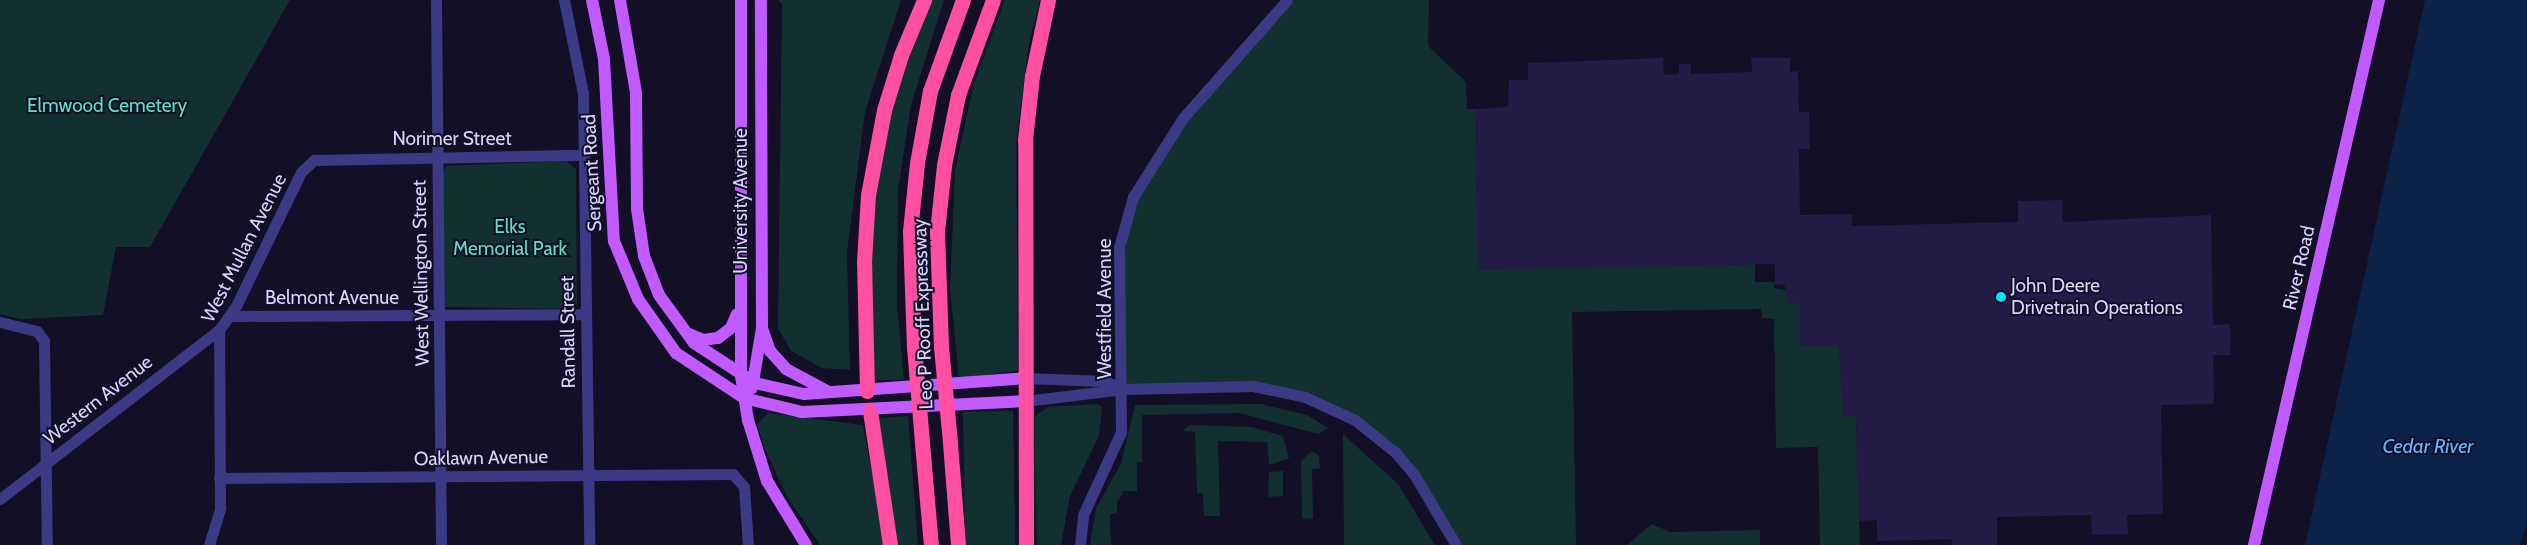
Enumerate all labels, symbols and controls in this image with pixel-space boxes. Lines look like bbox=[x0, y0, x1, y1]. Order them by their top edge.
park label: Elmwood Cemetery bbox=[27, 95, 187, 117]
street label: Sergeant Road bbox=[578, 114, 606, 232]
street label: Norimer Street bbox=[392, 128, 512, 150]
street label: University Avenue bbox=[730, 128, 752, 274]
street label: West Mullan Avenue bbox=[197, 170, 291, 326]
street label: West Wellington Street bbox=[408, 180, 434, 366]
park label: Elks Memorial Park bbox=[453, 216, 567, 260]
street label: Leo P Rooff Expressway bbox=[908, 218, 938, 410]
street label: River Road bbox=[2278, 224, 2320, 312]
street label: Westfield Avenue bbox=[1094, 239, 1116, 379]
street label: Randall Street bbox=[556, 275, 580, 389]
place label: John Deere Drivetrain Operations bbox=[2011, 275, 2183, 319]
street label: Belmont Avenue bbox=[265, 287, 399, 309]
marker: John Deere Drivetrain Operations bbox=[1995, 291, 2007, 303]
street label: Western Avenue bbox=[39, 350, 157, 450]
water label: Cedar River bbox=[2383, 434, 2473, 458]
street label: Oaklawn Avenue bbox=[414, 445, 548, 471]

